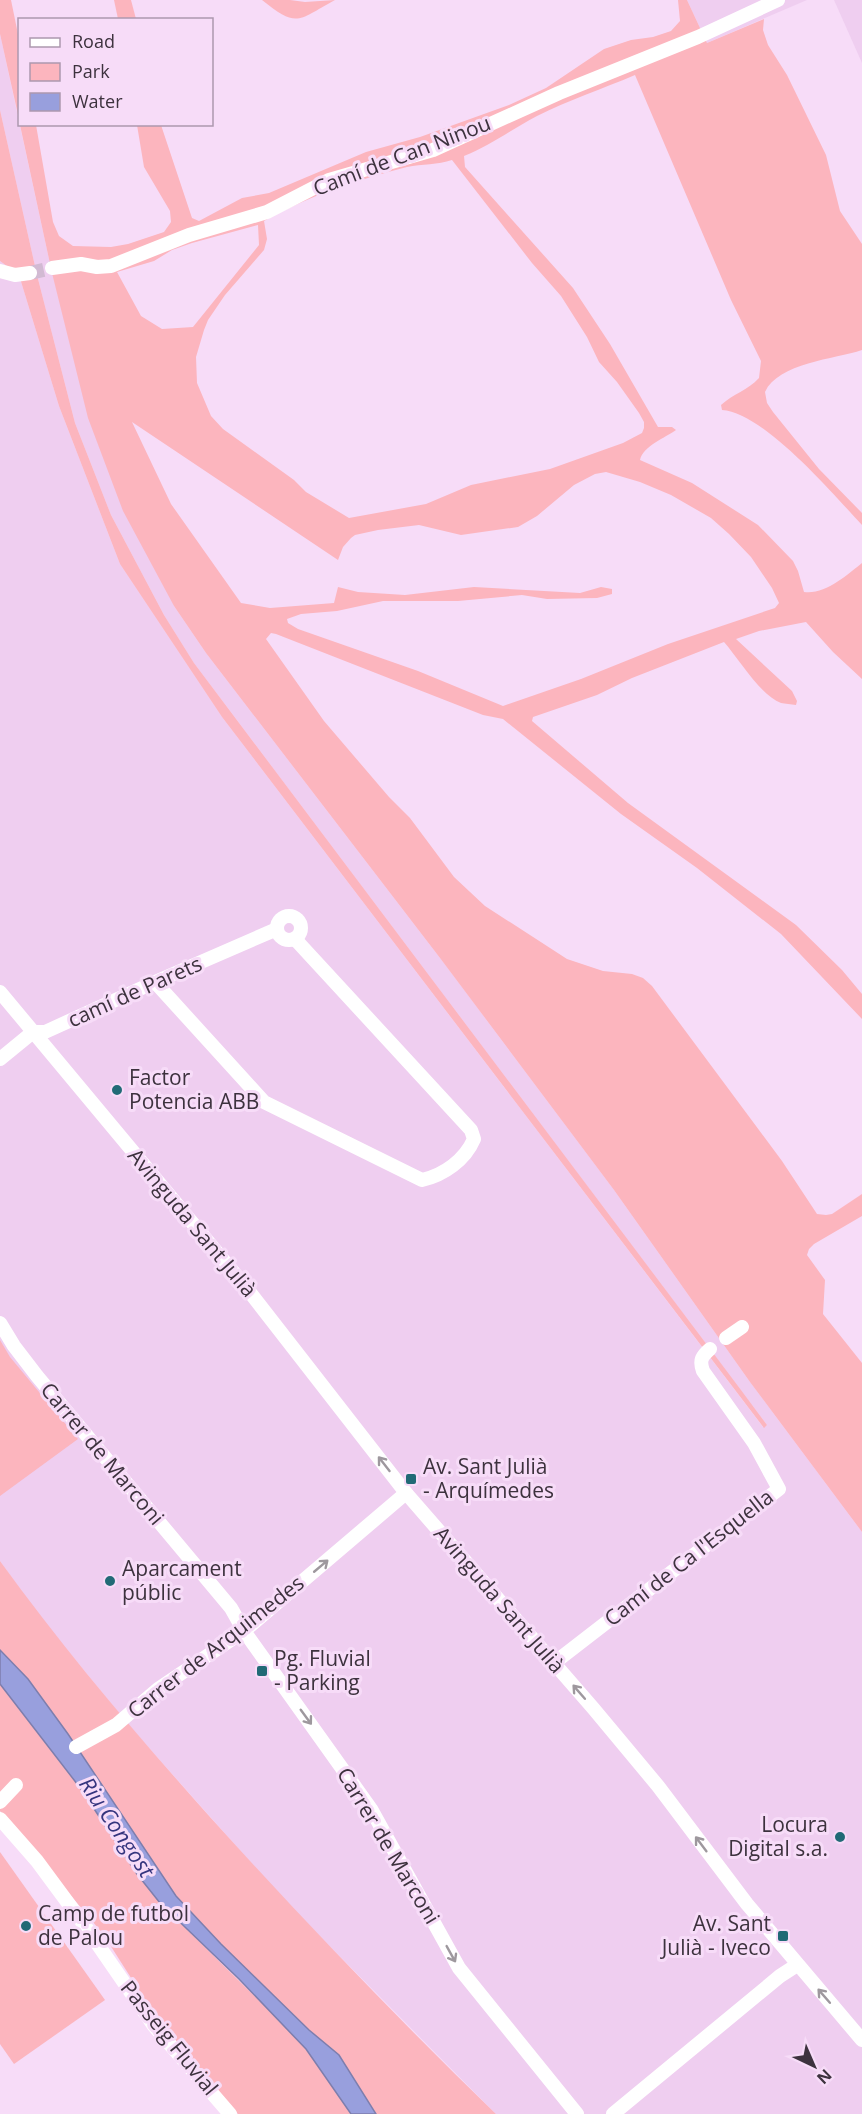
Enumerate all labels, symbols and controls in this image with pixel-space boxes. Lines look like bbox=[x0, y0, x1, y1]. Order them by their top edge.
legend bbox=[18, 18, 213, 126]
text: Road bbox=[72, 29, 115, 53]
text: Park bbox=[72, 59, 110, 83]
text: Water bbox=[72, 89, 123, 113]
street label: Camí de Can Ninou bbox=[309, 108, 494, 202]
street label: camí de Parets bbox=[63, 949, 206, 1033]
place label: Factor Potencia ABB bbox=[129, 1063, 259, 1115]
marker: Factor Potencia ABB bbox=[110, 1083, 124, 1097]
street label: Avinguda Sant Julià bbox=[122, 1142, 263, 1303]
street label: Carrer de Marconi bbox=[35, 1376, 171, 1531]
place label: Av. Sant Julià - Arquímedes bbox=[423, 1452, 554, 1504]
one-way arrow bbox=[378, 1457, 391, 1473]
marker: Av. Sant Julià - Arquímedes bbox=[404, 1472, 418, 1486]
street label: Camí de Ca l'Esquella bbox=[598, 1482, 779, 1632]
street label: Avinguda Sant Julià bbox=[428, 1520, 571, 1679]
place label: Aparcament públic bbox=[122, 1554, 242, 1606]
one-way arrow bbox=[313, 1559, 328, 1573]
street label: Carrer de Arquimedes bbox=[121, 1568, 309, 1724]
marker: Aparcament públic bbox=[103, 1574, 117, 1588]
place label: Pg. Fluvial - Parking bbox=[274, 1644, 371, 1696]
marker: Pg. Fluvial - Parking bbox=[255, 1664, 269, 1678]
one-way arrow bbox=[572, 1685, 586, 1700]
one-way arrow bbox=[300, 1708, 312, 1724]
street label: Carrer de Marconi bbox=[331, 1762, 447, 1929]
water label: Riu Congost bbox=[73, 1770, 163, 1883]
place label: Locura Digital s.a. bbox=[728, 1810, 828, 1862]
marker: Locura Digital s.a. bbox=[833, 1830, 847, 1844]
one-way arrow bbox=[695, 1837, 707, 1853]
place label: Camp de futbol de Palou bbox=[38, 1899, 189, 1951]
place label: Av. Sant Julià - Iveco bbox=[660, 1909, 771, 1961]
marker: Camp de futbol de Palou bbox=[19, 1919, 33, 1933]
marker: Av. Sant Julià - Iveco bbox=[776, 1929, 790, 1943]
one-way arrow bbox=[446, 1945, 458, 1962]
street label: Passeig Fluvial bbox=[115, 1974, 225, 2101]
one-way arrow bbox=[817, 1989, 831, 2004]
north arrow bbox=[784, 2036, 844, 2096]
text: N bbox=[812, 2064, 837, 2089]

